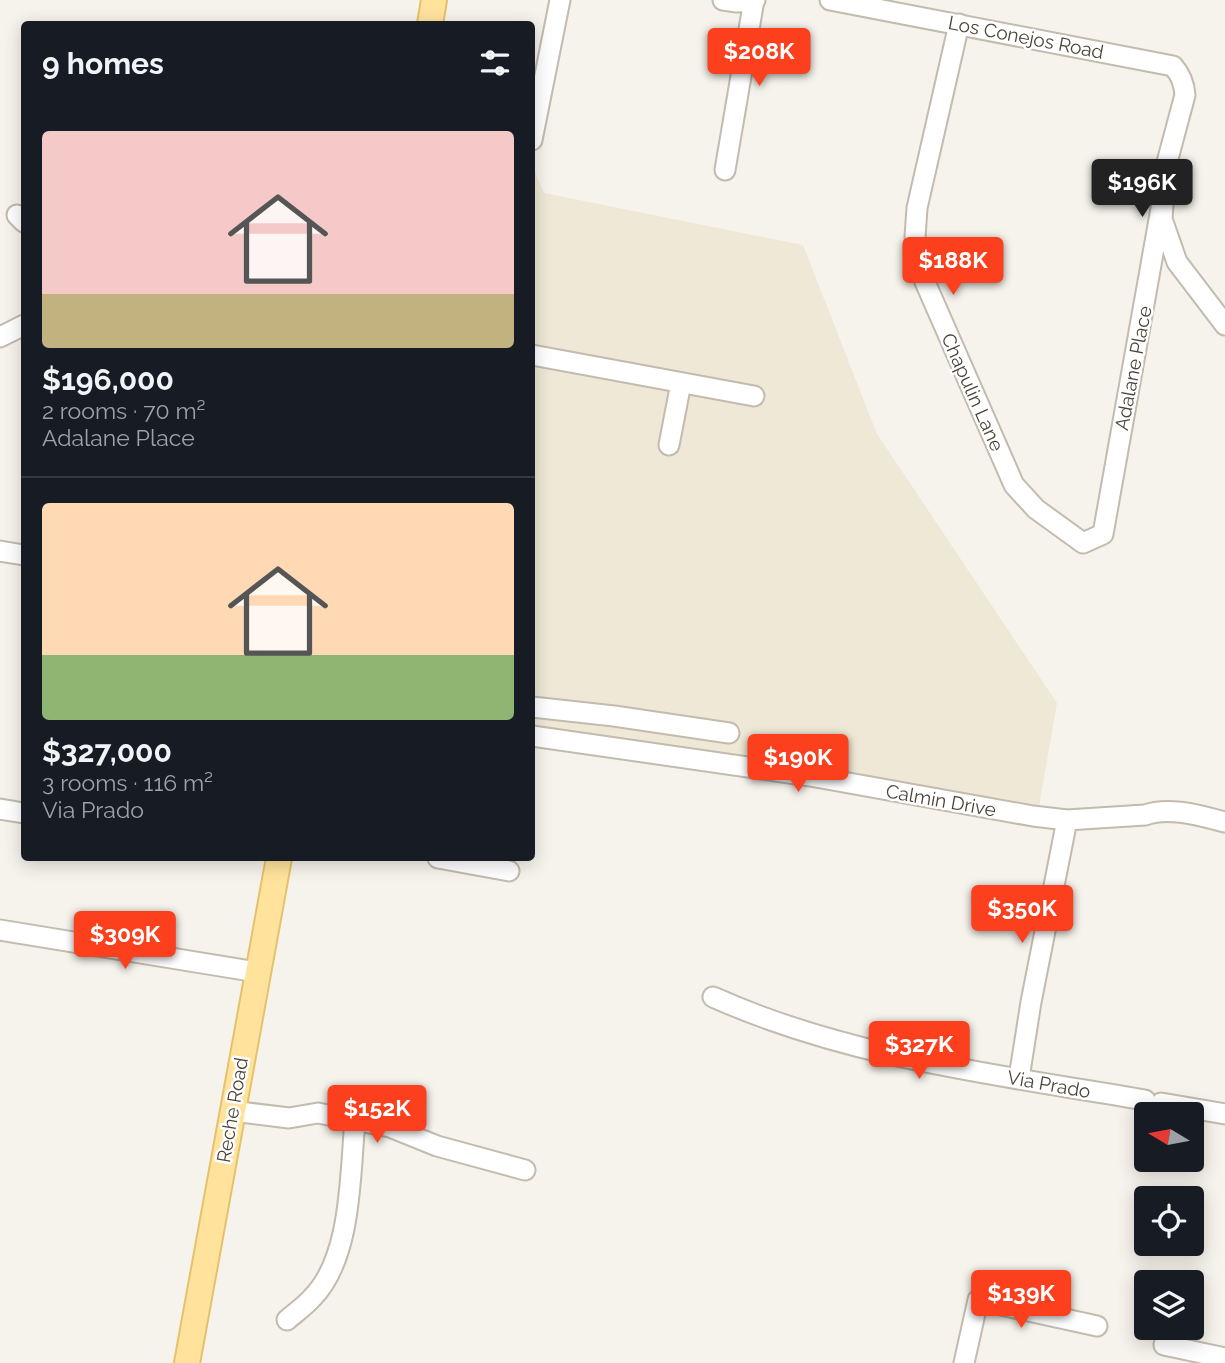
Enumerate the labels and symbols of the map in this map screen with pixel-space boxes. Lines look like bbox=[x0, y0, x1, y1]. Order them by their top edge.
street label: Los Conejos Road bbox=[946, 11, 1106, 63]
pin: $208K bbox=[710, 28, 808, 88]
pin: $196K bbox=[1093, 160, 1191, 219]
pin: $188K bbox=[904, 238, 1002, 297]
street label: Adalane Place bbox=[1110, 304, 1156, 432]
street label: Chapulin Lane bbox=[937, 330, 1009, 454]
pin: $190K bbox=[749, 734, 847, 794]
street label: Calmin Drive bbox=[884, 779, 998, 821]
pin: $350K bbox=[973, 886, 1071, 945]
pin: $309K bbox=[76, 912, 174, 971]
pin: $327K bbox=[870, 1021, 968, 1081]
street label: Reche Road bbox=[212, 1056, 252, 1164]
street label: Via Prado bbox=[1006, 1066, 1092, 1102]
pin: $152K bbox=[328, 1086, 426, 1145]
north arrow bbox=[1134, 1102, 1204, 1172]
pin: $139K bbox=[972, 1270, 1070, 1330]

